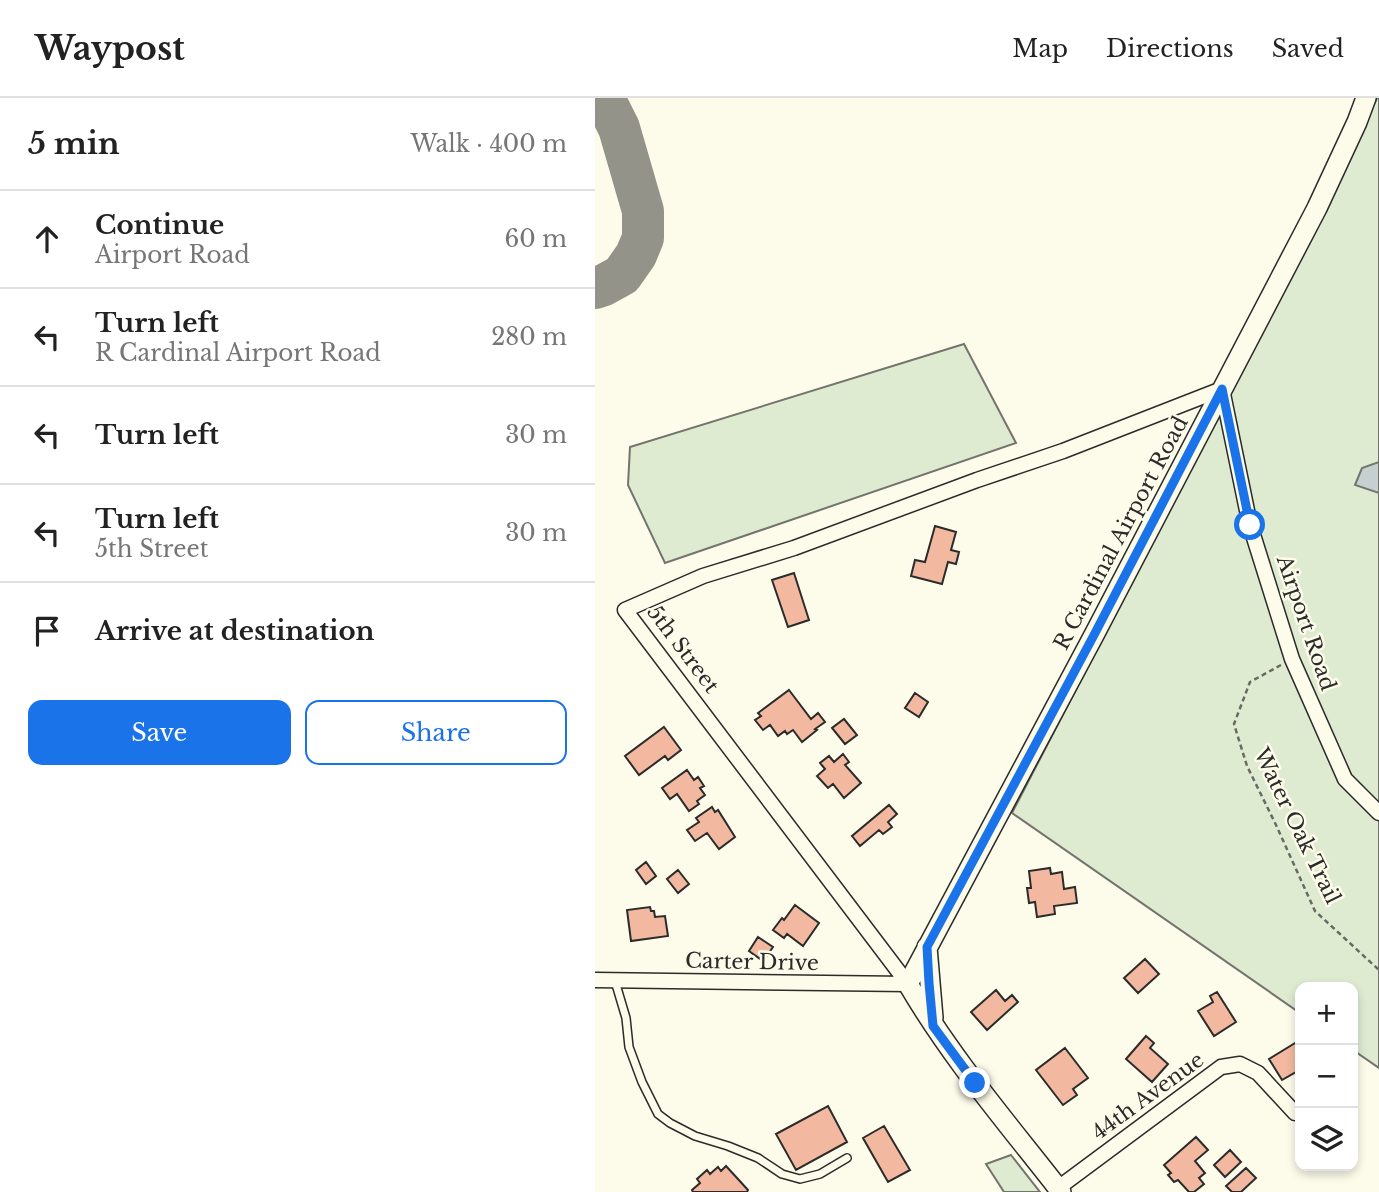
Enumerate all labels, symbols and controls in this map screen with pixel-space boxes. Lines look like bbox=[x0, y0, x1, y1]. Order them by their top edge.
text: Waypost bbox=[35, 28, 185, 69]
text: Map bbox=[1012, 34, 1068, 63]
text: Directions bbox=[1106, 34, 1234, 63]
text: Saved bbox=[1272, 34, 1344, 63]
text: 5 min bbox=[28, 125, 120, 162]
text: Walk · 400 m bbox=[411, 130, 567, 158]
text: Continue bbox=[95, 209, 224, 241]
icon: ahead bbox=[28, 220, 66, 258]
text: 60 m bbox=[505, 225, 567, 253]
text: Airport Road bbox=[95, 241, 250, 269]
text: Turn left bbox=[95, 307, 219, 339]
icon: left bbox=[28, 318, 66, 356]
text: 280 m bbox=[491, 323, 567, 351]
text: R Cardinal Airport Road bbox=[95, 339, 381, 367]
street label: R Cardinal Airport Road bbox=[1048, 412, 1194, 654]
icon: left bbox=[28, 416, 66, 454]
text: Turn left bbox=[95, 419, 219, 451]
text: 30 m bbox=[505, 421, 567, 449]
text: Turn left bbox=[95, 503, 219, 535]
route start bbox=[1234, 509, 1265, 540]
icon: left bbox=[28, 514, 66, 552]
text: 30 m bbox=[505, 519, 567, 547]
text: 5th Street bbox=[95, 535, 208, 563]
street label: Airport Road bbox=[1270, 551, 1341, 694]
street label: 5th Street bbox=[641, 600, 725, 698]
icon: arrive bbox=[28, 612, 66, 650]
text: Arrive at destination bbox=[95, 615, 375, 647]
button: Save bbox=[28, 700, 291, 765]
button: Share bbox=[305, 700, 567, 765]
street label: Water Oak Trail bbox=[1248, 743, 1346, 908]
street label: Carter Drive bbox=[685, 948, 819, 976]
map controls bbox=[1295, 982, 1358, 1171]
button: + bbox=[1295, 982, 1358, 1045]
button: − bbox=[1295, 1045, 1358, 1108]
street label: 44th Avenue bbox=[1087, 1047, 1209, 1145]
route end bbox=[959, 1067, 990, 1098]
button: layers bbox=[1295, 1108, 1358, 1171]

